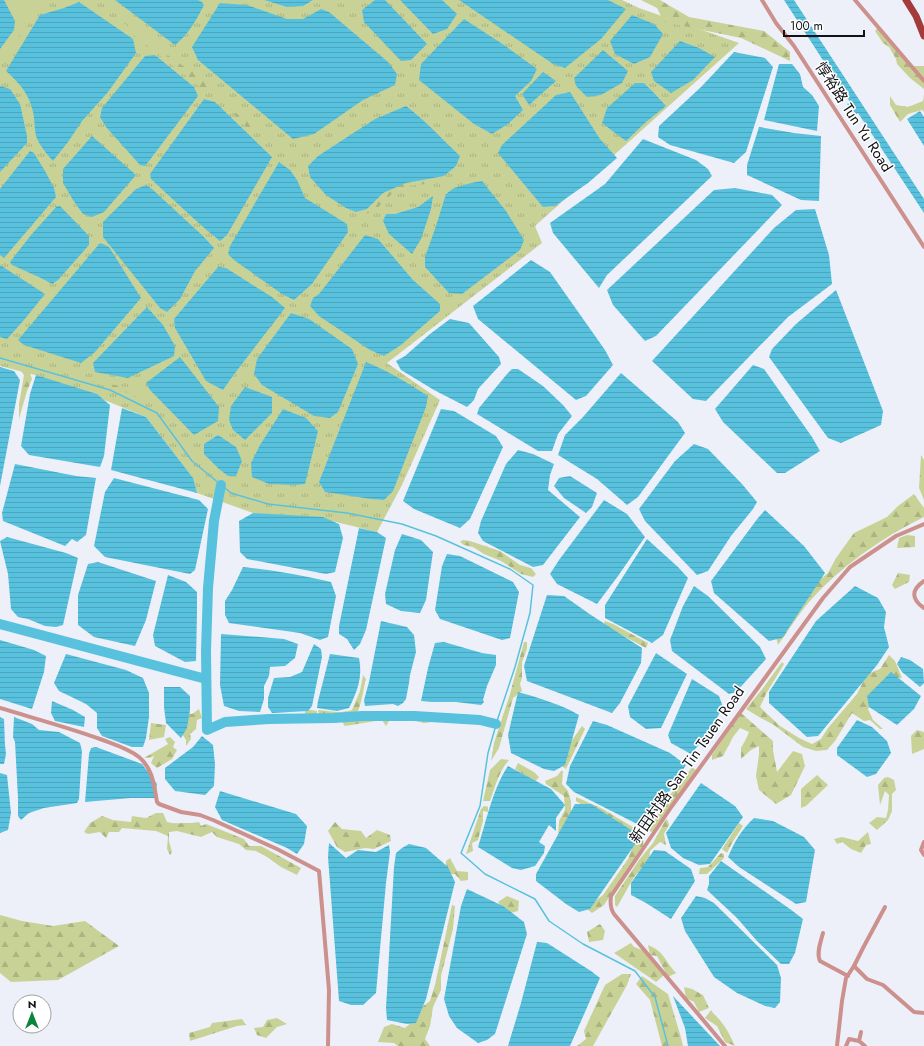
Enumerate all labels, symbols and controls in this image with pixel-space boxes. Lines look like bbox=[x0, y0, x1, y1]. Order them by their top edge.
scale bar bbox=[784, 12, 864, 38]
text: 100 m bbox=[790, 17, 823, 35]
street label: 惇裕路 Tun Yu Road bbox=[810, 58, 898, 176]
street label: 新田村路 San Tin Tsuen Road bbox=[624, 682, 750, 848]
north arrow bbox=[12, 994, 52, 1034]
text: N bbox=[28, 996, 36, 1012]

